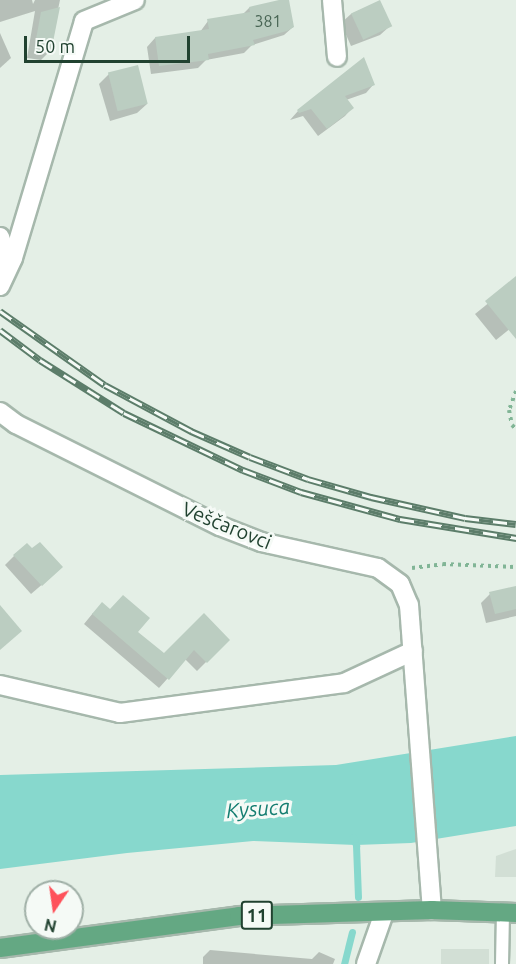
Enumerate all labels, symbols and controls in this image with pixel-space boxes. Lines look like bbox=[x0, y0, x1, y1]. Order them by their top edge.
house number: 381 bbox=[254, 11, 282, 31]
scale bar bbox=[27, 24, 194, 62]
text: 50 m bbox=[35, 36, 75, 56]
street label: Veščarovci bbox=[179, 496, 275, 554]
water label: Kysuca bbox=[225, 793, 291, 823]
north arrow bbox=[24, 880, 84, 940]
road number: 11 bbox=[240, 900, 274, 930]
text: N bbox=[43, 915, 58, 936]

